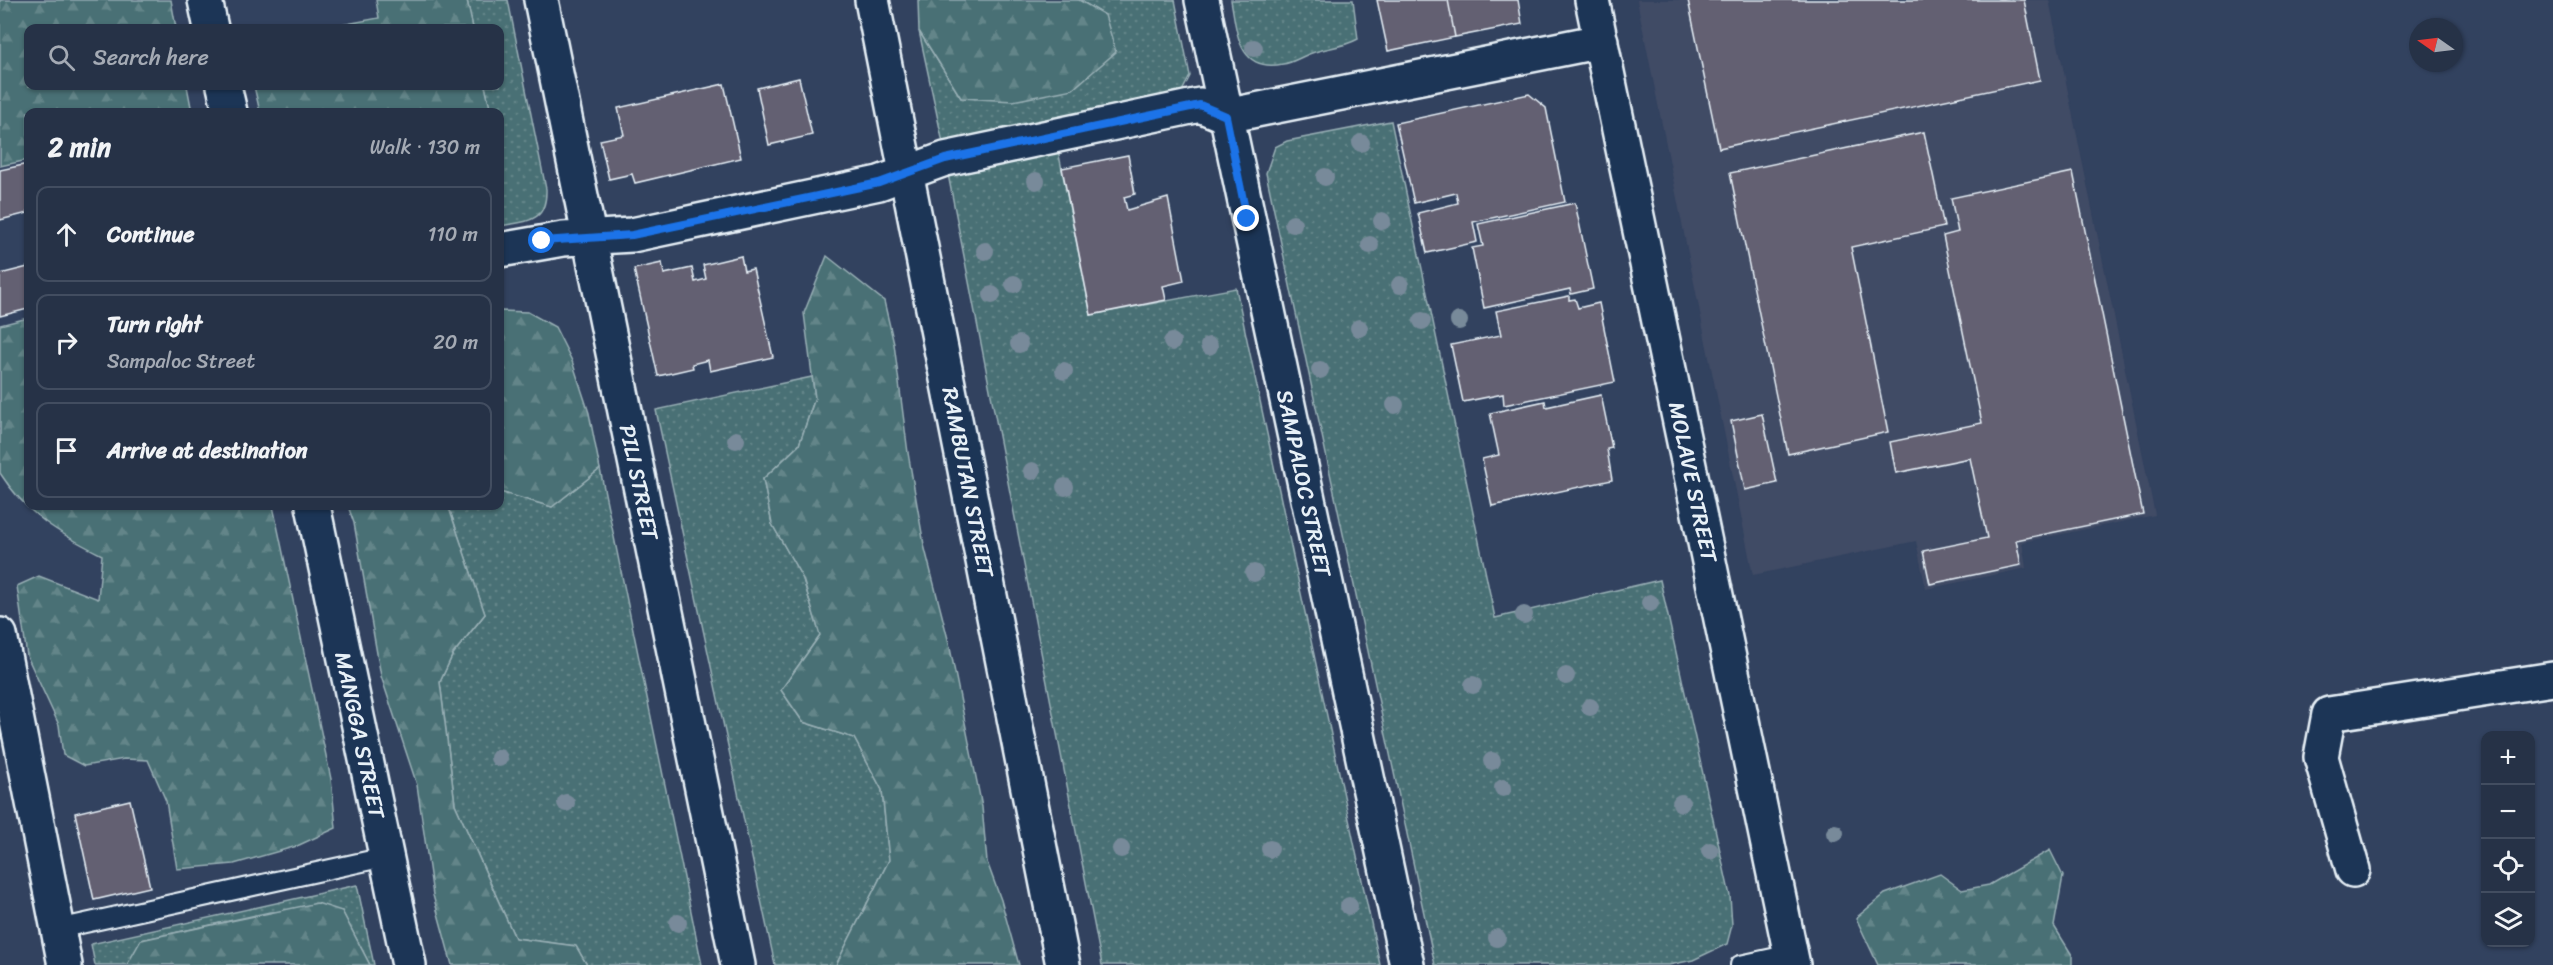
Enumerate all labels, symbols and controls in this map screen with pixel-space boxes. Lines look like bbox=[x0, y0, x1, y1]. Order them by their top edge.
north arrow bbox=[2409, 18, 2463, 72]
search box bbox=[24, 24, 504, 90]
text: Search here bbox=[93, 38, 209, 77]
icon: search bbox=[45, 41, 78, 74]
text: 2 min bbox=[48, 124, 111, 170]
text: Walk · 130 m bbox=[370, 130, 480, 165]
route end bbox=[1233, 205, 1259, 231]
text: Continue bbox=[107, 215, 195, 254]
text: 110 m bbox=[428, 217, 478, 252]
icon: ahead bbox=[50, 218, 83, 251]
route start bbox=[528, 227, 554, 253]
text: Turn right bbox=[107, 305, 202, 344]
text: 20 m bbox=[433, 325, 478, 360]
icon: right bbox=[50, 326, 83, 359]
text: Sampaloc Street bbox=[107, 344, 255, 379]
street label: RAMBUTAN STREET bbox=[930, 384, 1006, 581]
street label: SAMPALOC STREET bbox=[1265, 386, 1343, 581]
street label: MOLAVE STREET bbox=[1657, 398, 1729, 567]
street label: PILI STREET bbox=[608, 421, 671, 545]
text: Arrive at destination bbox=[107, 431, 308, 470]
icon: arrive bbox=[50, 434, 83, 467]
street label: MANGGA STREET bbox=[323, 648, 397, 823]
map controls bbox=[2481, 731, 2535, 947]
button: + bbox=[2481, 731, 2535, 785]
button: − bbox=[2481, 785, 2535, 839]
button: locate bbox=[2481, 839, 2535, 893]
button: layers bbox=[2481, 893, 2535, 947]

